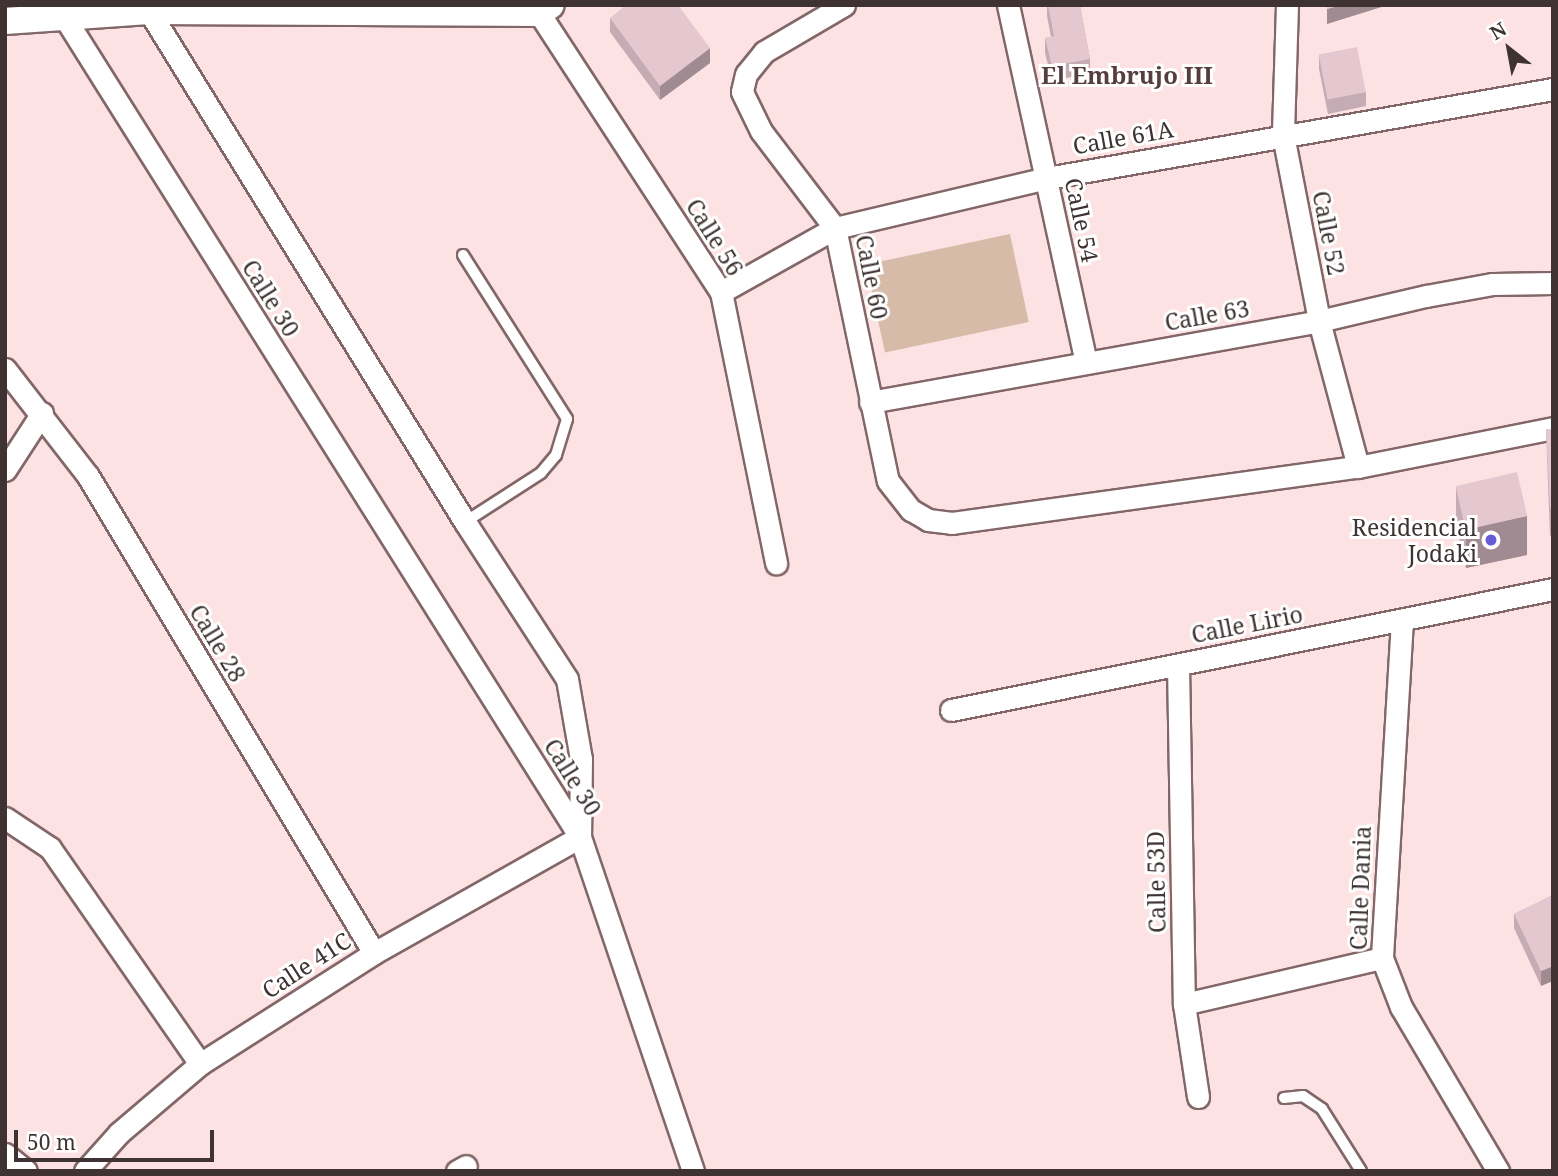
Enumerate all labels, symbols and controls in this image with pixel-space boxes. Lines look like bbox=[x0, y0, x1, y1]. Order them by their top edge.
north arrow bbox=[1474, 14, 1544, 84]
text: N bbox=[1485, 16, 1511, 46]
district label: El Embrujo III bbox=[1041, 61, 1213, 89]
street label: Calle 61A bbox=[1071, 115, 1175, 159]
street label: Calle 54 bbox=[1060, 175, 1104, 265]
street label: Calle 52 bbox=[1307, 188, 1351, 278]
street label: Calle 56 bbox=[681, 194, 749, 280]
street label: Calle 60 bbox=[850, 232, 894, 322]
street label: Calle 30 bbox=[237, 255, 305, 341]
street label: Calle 63 bbox=[1163, 294, 1251, 336]
place label: Residencial Jodaki bbox=[1352, 513, 1477, 567]
marker: Residencial Jodaki bbox=[1483, 532, 1499, 548]
street label: Calle 28 bbox=[184, 599, 252, 687]
street label: Calle Lirio bbox=[1189, 600, 1305, 648]
street label: Calle 30 bbox=[539, 734, 607, 820]
street label: Calle Dania bbox=[1344, 825, 1376, 951]
street label: Calle 53D bbox=[1141, 831, 1171, 933]
street label: Calle 41C bbox=[257, 926, 355, 1004]
scale bar bbox=[18, 1116, 217, 1160]
text: 50 m bbox=[27, 1128, 76, 1156]

